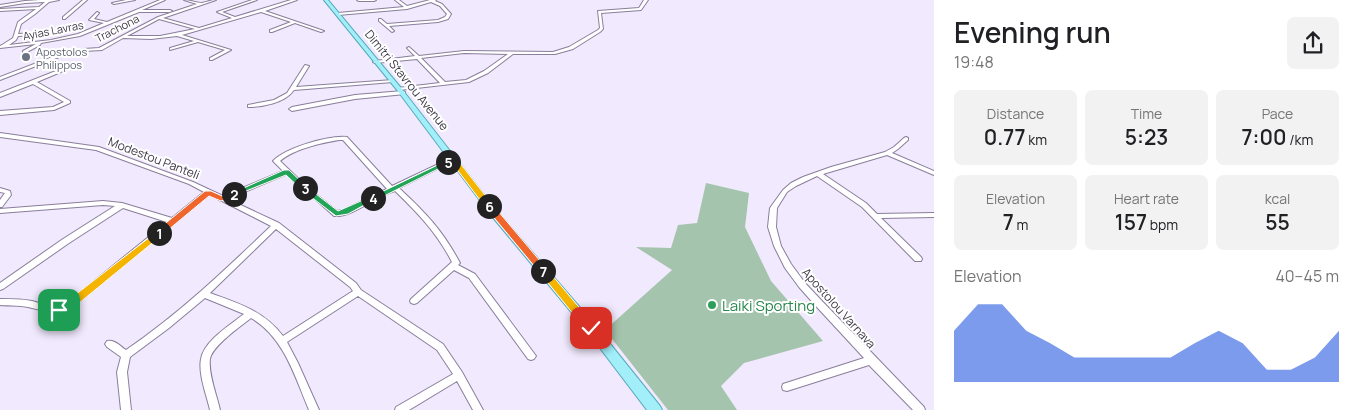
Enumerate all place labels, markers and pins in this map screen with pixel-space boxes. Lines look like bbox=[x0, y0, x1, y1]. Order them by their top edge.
place label: Apostolos Philippos bbox=[36, 44, 87, 72]
marker: Apostolos Philippos bbox=[20, 51, 32, 63]
pin: 5 bbox=[436, 150, 460, 174]
pin: 3 bbox=[292, 176, 318, 200]
pin: 2 bbox=[222, 182, 246, 206]
pin: 4 bbox=[360, 186, 386, 210]
pin: 6 bbox=[476, 194, 502, 218]
pin: 1 bbox=[146, 220, 172, 246]
pin: 7 bbox=[530, 258, 556, 284]
pin bbox=[38, 289, 80, 331]
place label: Laiki Sporting bbox=[722, 295, 815, 316]
marker: Laiki Sporting bbox=[706, 299, 718, 311]
pin bbox=[570, 307, 612, 349]

